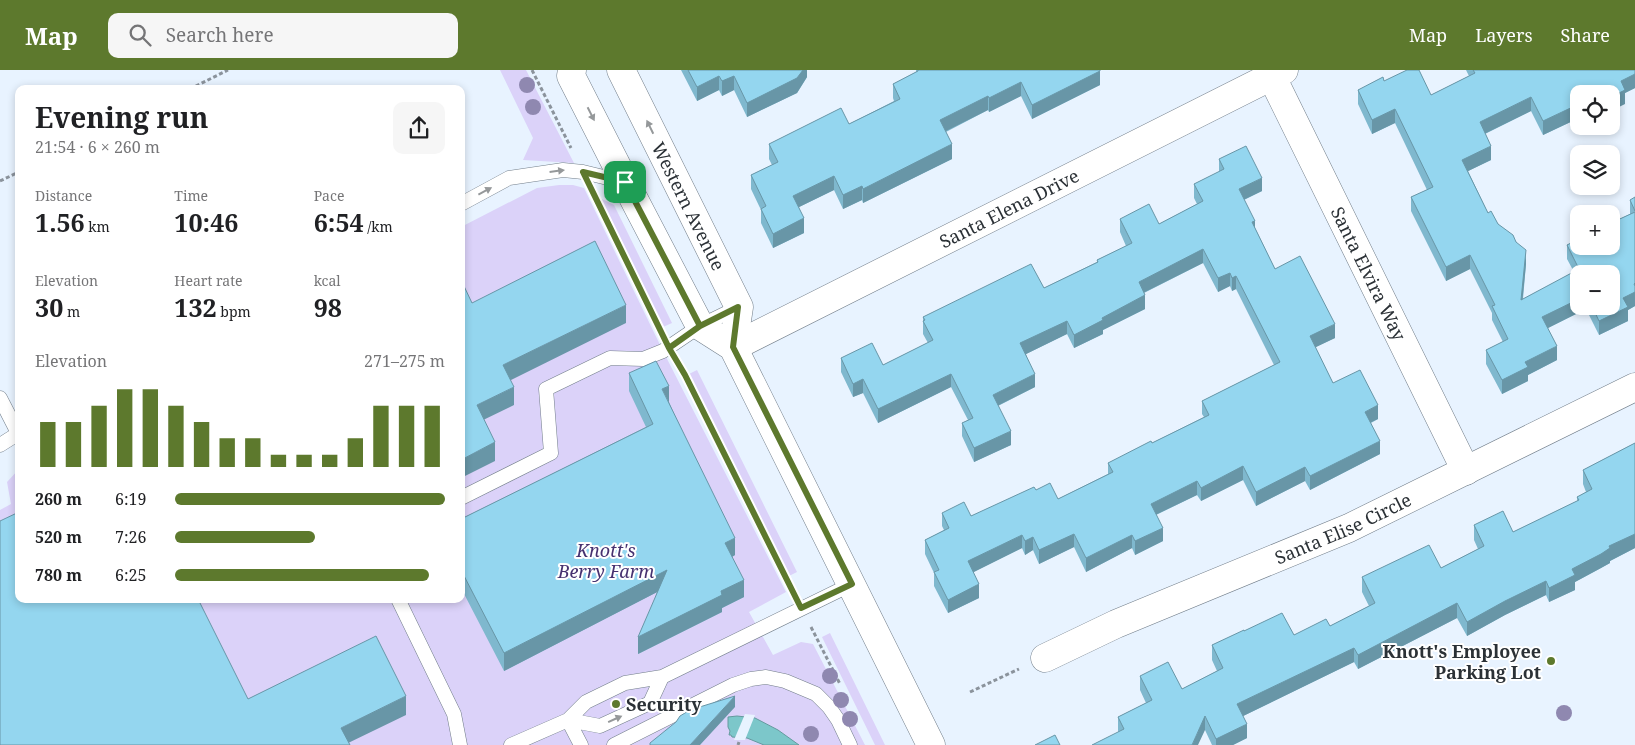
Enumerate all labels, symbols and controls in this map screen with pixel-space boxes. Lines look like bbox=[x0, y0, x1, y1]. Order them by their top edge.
search box bbox=[108, 13, 458, 58]
text: Map bbox=[25, 19, 78, 52]
icon: search bbox=[126, 21, 154, 49]
text: Search here bbox=[166, 22, 274, 48]
text: Map bbox=[1409, 23, 1447, 47]
text: Layers bbox=[1475, 23, 1533, 47]
text: Share bbox=[1561, 23, 1610, 47]
map controls bbox=[1570, 85, 1620, 315]
button: locate bbox=[1570, 85, 1620, 135]
text: Evening run bbox=[35, 98, 208, 136]
button: share bbox=[393, 102, 445, 154]
one-way arrow bbox=[587, 107, 595, 121]
one-way arrow bbox=[645, 120, 653, 134]
text: 21:54 · 6 × 260 m bbox=[35, 136, 160, 158]
street label: Western Avenue bbox=[647, 138, 731, 274]
button: layers bbox=[1570, 145, 1620, 195]
pin bbox=[604, 161, 646, 203]
street label: Santa Elena Drive bbox=[935, 163, 1083, 253]
one-way arrow bbox=[549, 167, 565, 175]
icon: arrive bbox=[611, 168, 639, 196]
text: Distance bbox=[35, 186, 92, 205]
text: Time bbox=[174, 186, 208, 205]
text: Pace bbox=[314, 186, 344, 205]
one-way arrow bbox=[478, 187, 492, 195]
street label: Santa Elvira Way bbox=[1326, 203, 1412, 345]
text: 1.56 bbox=[35, 205, 85, 239]
text: 10:46 bbox=[174, 205, 238, 239]
text: 6:54 bbox=[314, 205, 364, 239]
button: + bbox=[1570, 205, 1620, 255]
text: km bbox=[85, 217, 110, 236]
text: /km bbox=[364, 217, 393, 236]
button: − bbox=[1570, 265, 1620, 315]
text: Elevation bbox=[35, 271, 98, 290]
text: Heart rate bbox=[174, 271, 243, 290]
text: kcal bbox=[314, 271, 341, 290]
text: 30 bbox=[35, 290, 63, 324]
text: 132 bbox=[174, 290, 217, 324]
text: 98 bbox=[314, 290, 342, 324]
text: m bbox=[63, 302, 80, 321]
text: bpm bbox=[217, 302, 251, 321]
text: Elevation bbox=[35, 350, 107, 372]
text: 271–275 m bbox=[364, 350, 445, 372]
street label: Santa Elise Circle bbox=[1271, 487, 1415, 569]
text: 260 m bbox=[35, 488, 82, 510]
text: 6:19 bbox=[115, 488, 146, 510]
text: 520 m bbox=[35, 526, 82, 548]
text: 7:26 bbox=[115, 526, 146, 548]
park label: Knott's Berry Farm bbox=[557, 538, 654, 583]
text: 780 m bbox=[35, 564, 82, 586]
text: 6:25 bbox=[115, 564, 146, 586]
place label: Knott's Employee Parking Lot bbox=[1382, 639, 1541, 684]
marker: Knott's Employee Parking Lot bbox=[1545, 655, 1557, 667]
place label: Security bbox=[626, 692, 702, 716]
marker: Security bbox=[610, 698, 622, 710]
one-way arrow bbox=[608, 715, 622, 723]

